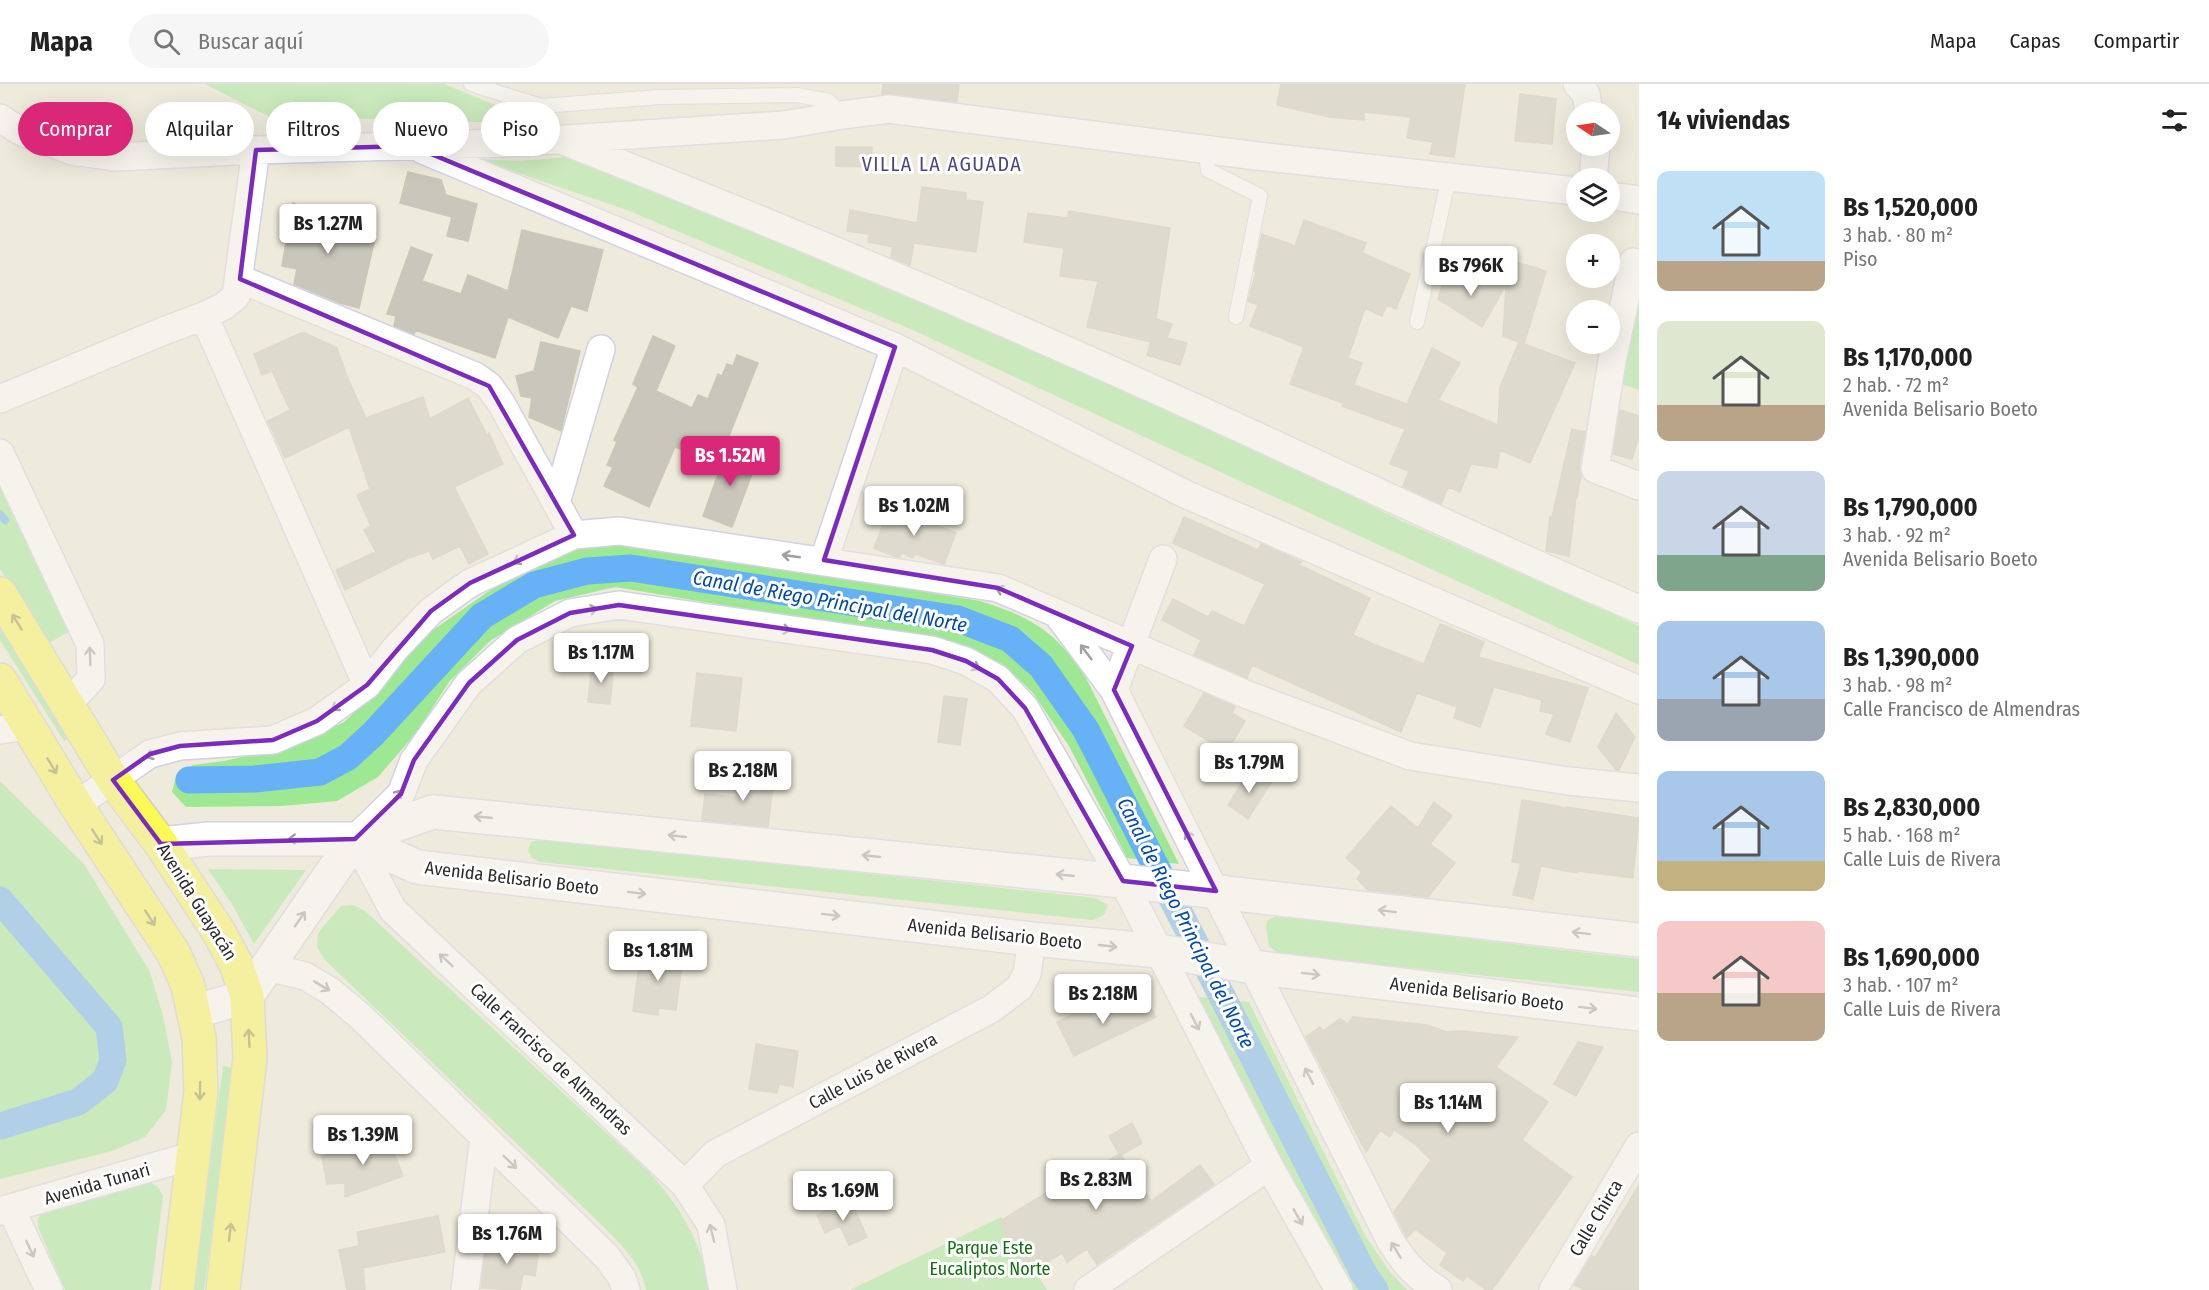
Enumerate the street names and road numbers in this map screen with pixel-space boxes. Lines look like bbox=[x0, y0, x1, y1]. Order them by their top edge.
street label: Avenida Guayacán bbox=[152, 839, 242, 965]
street label: Avenida Belisario Boeto bbox=[424, 856, 600, 900]
street label: Avenida Belisario Boeto bbox=[907, 914, 1083, 954]
street label: Avenida Belisario Boeto bbox=[1389, 972, 1565, 1016]
street label: Calle Francisco de Almendras bbox=[465, 978, 637, 1140]
street label: Calle Luis de Rivera bbox=[805, 1028, 941, 1114]
street label: Avenida Tunari bbox=[41, 1158, 153, 1210]
street label: Calle Chirca bbox=[1565, 1176, 1627, 1260]

